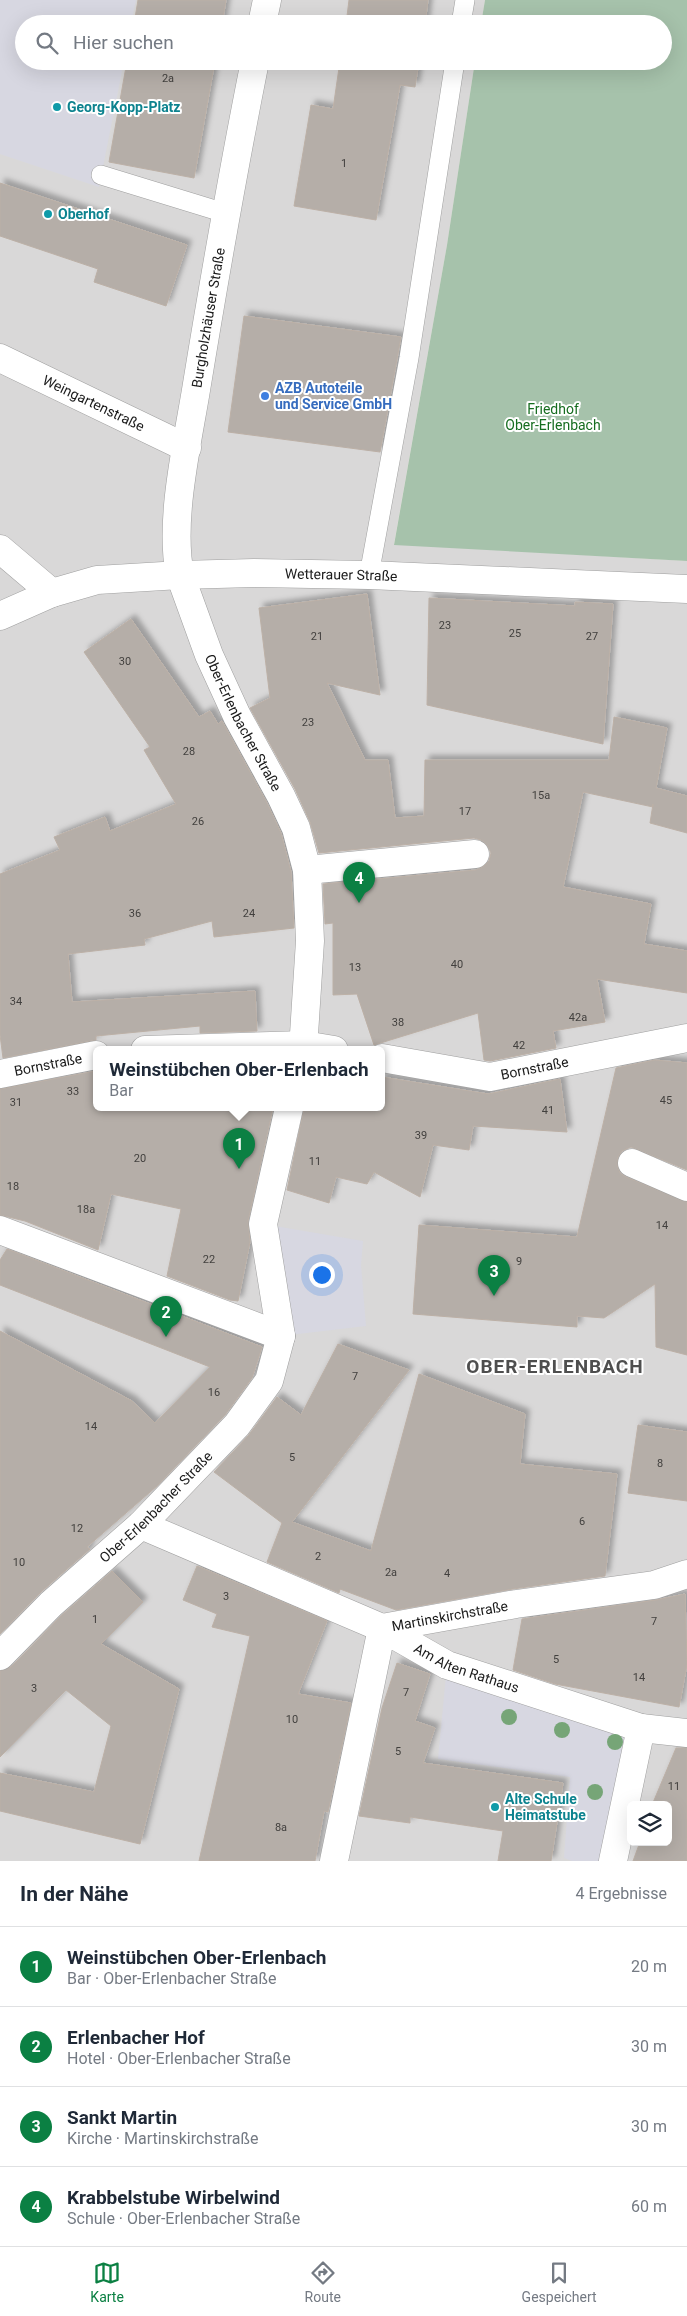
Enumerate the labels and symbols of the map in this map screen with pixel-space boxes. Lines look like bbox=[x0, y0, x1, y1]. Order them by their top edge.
house number: 2a bbox=[162, 72, 174, 85]
place label: Georg-Kopp-Platz bbox=[67, 99, 180, 115]
marker: Georg-Kopp-Platz bbox=[51, 101, 63, 113]
house number: 1 bbox=[341, 157, 347, 170]
place label: Oberhof bbox=[58, 206, 110, 222]
marker: Oberhof bbox=[42, 208, 54, 220]
street label: Burgholzhäuser Straße bbox=[189, 246, 228, 389]
street label: Weingartenstraße bbox=[40, 372, 147, 434]
place label: AZB Autoteile und Service GmbH bbox=[275, 380, 392, 412]
marker: AZB Autoteile und Service GmbH bbox=[259, 390, 271, 402]
park label: Friedhof Ober-Erlenbach bbox=[505, 401, 601, 433]
street label: Wetterauer Straße bbox=[285, 566, 398, 584]
house number: 23 bbox=[439, 619, 451, 632]
house number: 25 bbox=[509, 627, 521, 640]
house number: 21 bbox=[311, 630, 323, 643]
house number: 27 bbox=[586, 630, 598, 643]
street label: Ober-Erlenbacher Straße bbox=[202, 652, 285, 794]
house number: 30 bbox=[119, 655, 131, 668]
house number: 23 bbox=[302, 716, 314, 729]
house number: 28 bbox=[183, 745, 195, 758]
house number: 15a bbox=[532, 789, 550, 802]
house number: 17 bbox=[459, 805, 471, 818]
house number: 26 bbox=[192, 815, 204, 828]
pin: 4 bbox=[343, 862, 375, 903]
house number: 36 bbox=[129, 907, 141, 920]
house number: 24 bbox=[243, 907, 255, 920]
house number: 40 bbox=[451, 958, 463, 971]
house number: 13 bbox=[349, 961, 361, 974]
house number: 34 bbox=[10, 995, 22, 1008]
house number: 42a bbox=[569, 1011, 587, 1024]
house number: 38 bbox=[392, 1016, 404, 1029]
house number: 42 bbox=[513, 1039, 525, 1052]
street label: Bornstraße bbox=[13, 1050, 83, 1079]
street label: Bornstraße bbox=[499, 1054, 570, 1083]
house number: 33 bbox=[67, 1085, 79, 1098]
house number: 45 bbox=[660, 1094, 672, 1107]
house number: 31 bbox=[10, 1096, 22, 1109]
house number: 41 bbox=[542, 1104, 554, 1117]
pin: 1 bbox=[223, 1128, 255, 1169]
house number: 39 bbox=[415, 1129, 427, 1142]
house number: 20 bbox=[134, 1152, 146, 1165]
house number: 11 bbox=[309, 1155, 321, 1168]
house number: 18 bbox=[7, 1180, 19, 1193]
house number: 18a bbox=[77, 1203, 95, 1216]
house number: 14 bbox=[656, 1219, 668, 1232]
house number: 22 bbox=[203, 1253, 215, 1266]
pin: 3 bbox=[478, 1255, 510, 1296]
house number: 9 bbox=[516, 1255, 522, 1268]
your location bbox=[309, 1262, 335, 1288]
pin: 2 bbox=[150, 1296, 182, 1337]
district label: OBER-ERLENBACH bbox=[466, 1355, 644, 1378]
house number: 7 bbox=[352, 1370, 358, 1383]
house number: 16 bbox=[208, 1386, 220, 1399]
house number: 14 bbox=[85, 1420, 97, 1433]
street label: Ober-Erlenbacher Straße bbox=[96, 1448, 216, 1566]
house number: 5 bbox=[289, 1451, 295, 1464]
house number: 8 bbox=[657, 1457, 663, 1470]
house number: 6 bbox=[579, 1515, 585, 1528]
house number: 12 bbox=[71, 1522, 83, 1535]
house number: 2 bbox=[315, 1550, 321, 1563]
house number: 10 bbox=[13, 1556, 25, 1569]
house number: 2a bbox=[385, 1566, 397, 1579]
house number: 4 bbox=[444, 1567, 450, 1580]
house number: 3 bbox=[223, 1590, 229, 1603]
street label: Martinskirchstraße bbox=[390, 1598, 509, 1634]
house number: 1 bbox=[92, 1613, 98, 1626]
house number: 7 bbox=[651, 1615, 657, 1628]
street label: Am Alten Rathaus bbox=[411, 1640, 521, 1696]
house number: 5 bbox=[553, 1653, 559, 1666]
house number: 14 bbox=[633, 1671, 645, 1684]
house number: 3 bbox=[31, 1682, 37, 1695]
house number: 7 bbox=[403, 1686, 409, 1699]
house number: 10 bbox=[286, 1713, 298, 1726]
house number: 5 bbox=[395, 1745, 401, 1758]
house number: 11 bbox=[668, 1780, 680, 1793]
place label: Alte Schule Heimatstube bbox=[505, 1791, 586, 1823]
marker: Alte Schule Heimatstube bbox=[489, 1801, 501, 1813]
house number: 8a bbox=[275, 1821, 287, 1834]

